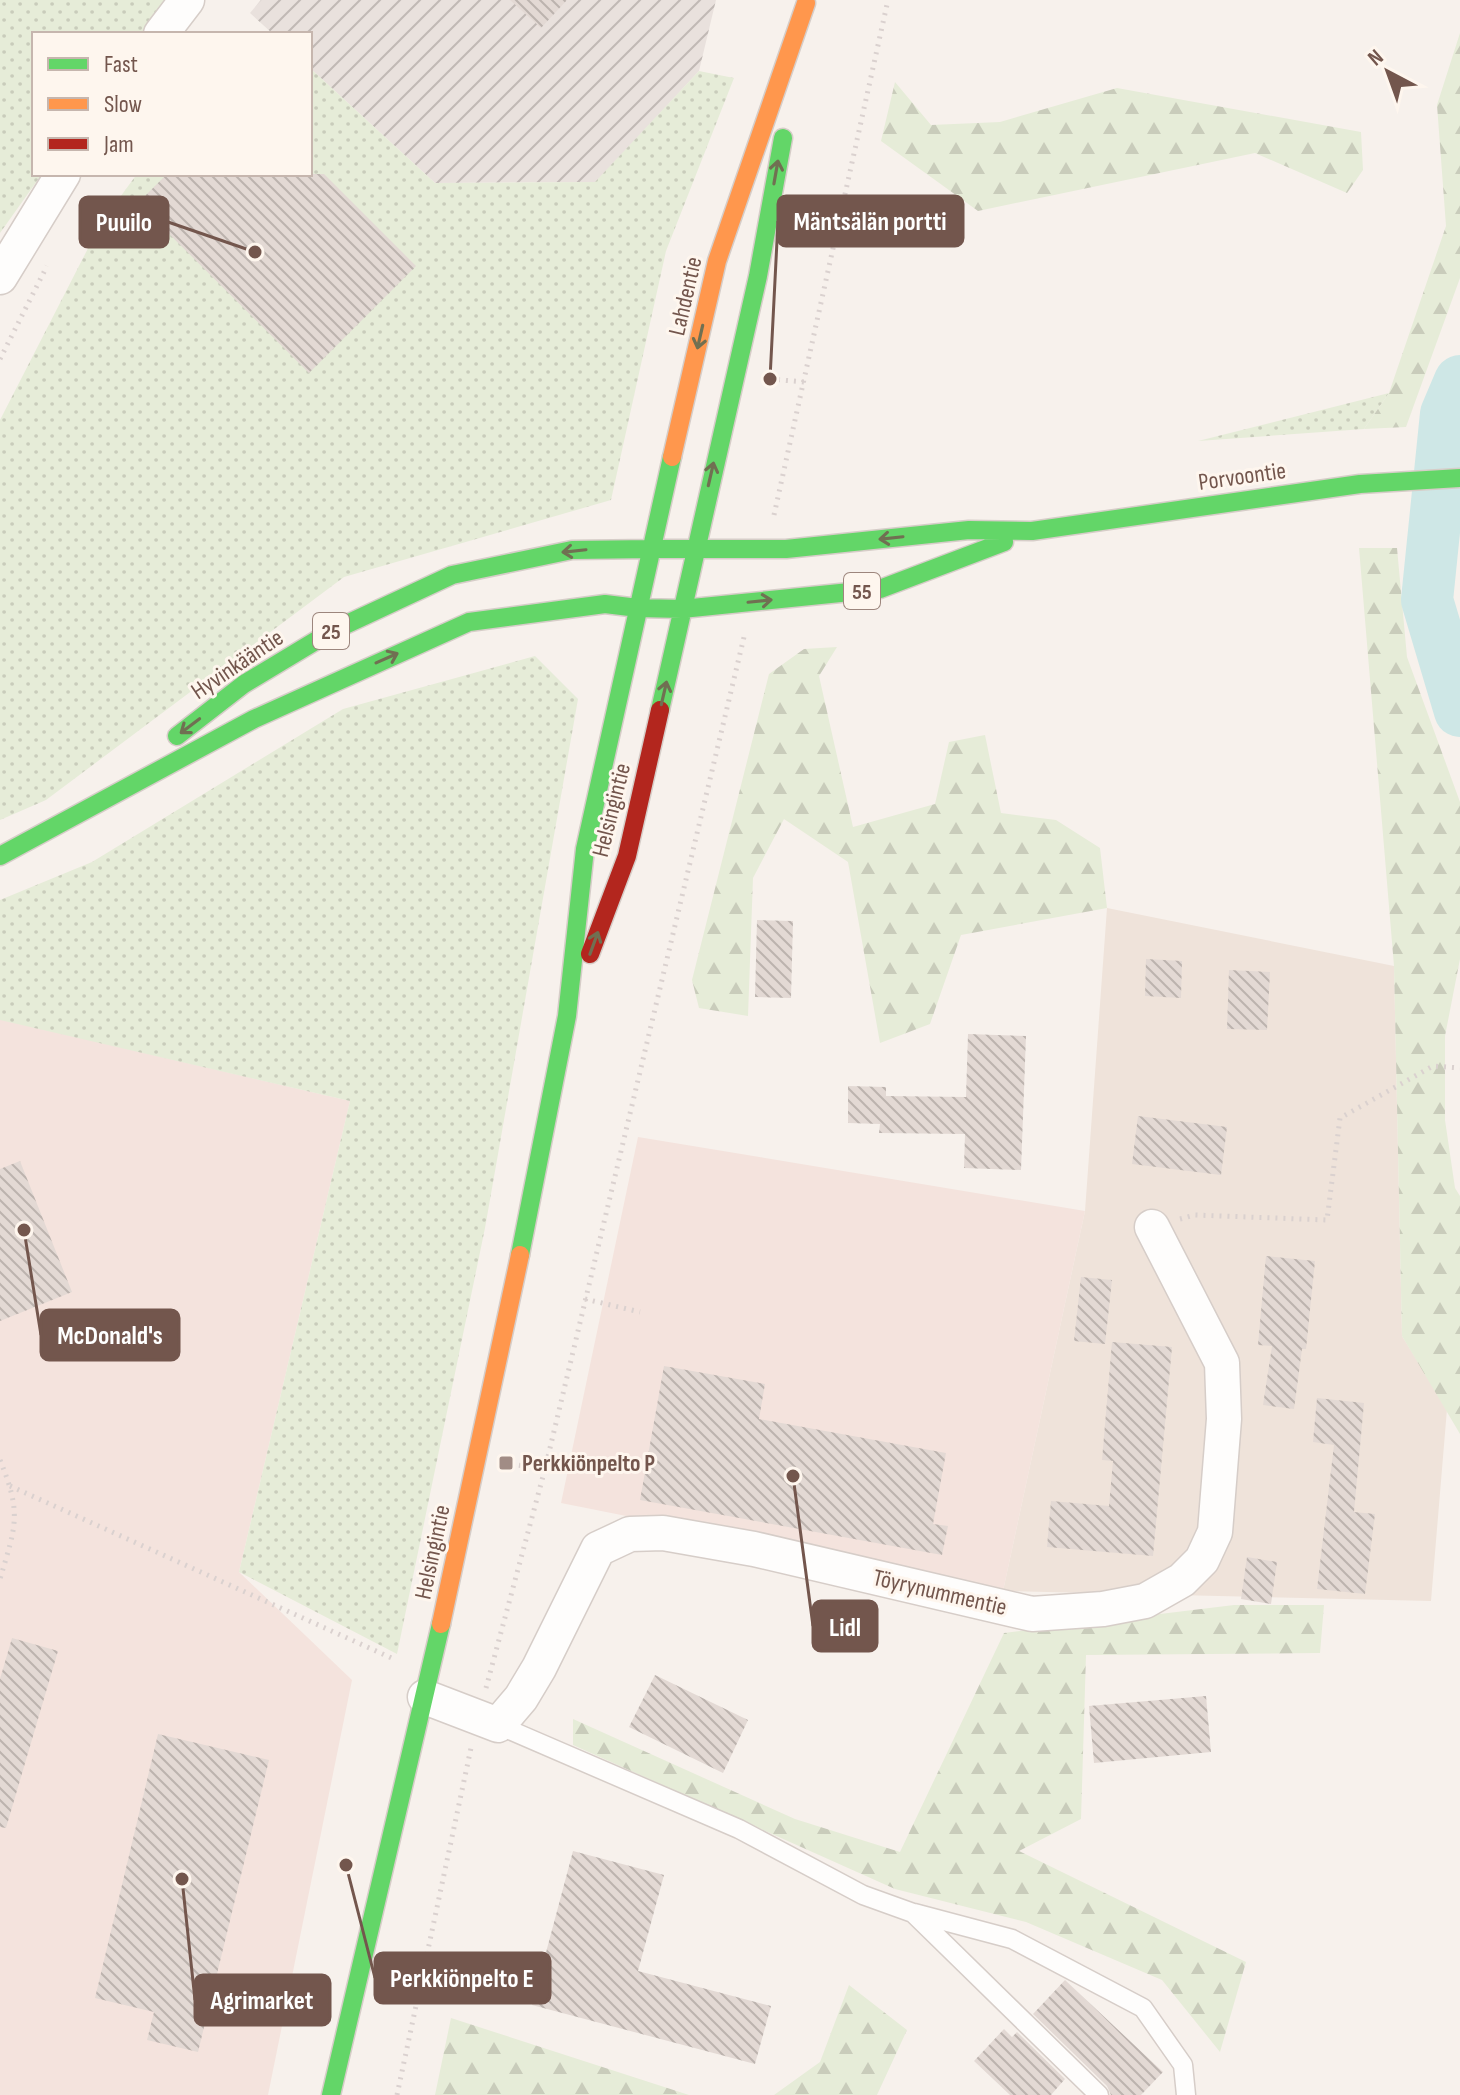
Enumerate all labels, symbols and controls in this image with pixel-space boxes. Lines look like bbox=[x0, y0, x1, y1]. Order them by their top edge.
legend bbox=[32, 32, 312, 176]
north arrow bbox=[1348, 32, 1428, 112]
text: N bbox=[1363, 44, 1389, 72]
text: Fast bbox=[104, 50, 138, 79]
text: Slow bbox=[104, 90, 142, 119]
text: Jam bbox=[103, 130, 134, 159]
one-way arrow bbox=[770, 160, 785, 185]
callout: Mäntsälän portti bbox=[778, 196, 963, 246]
callout: Puuilo bbox=[80, 197, 168, 247]
text: Mäntsälän portti bbox=[793, 207, 947, 238]
text: Puuilo bbox=[96, 208, 152, 239]
street label: Lahdentie bbox=[662, 254, 709, 338]
one-way arrow bbox=[692, 324, 707, 349]
street label: Porvoontie bbox=[1196, 456, 1288, 497]
one-way arrow bbox=[704, 462, 719, 488]
one-way arrow bbox=[878, 531, 905, 546]
one-way arrow bbox=[561, 543, 588, 558]
road number: 55 bbox=[844, 573, 880, 609]
one-way arrow bbox=[746, 593, 773, 608]
road number: 25 bbox=[313, 613, 349, 649]
street label: Hyvinkääntie bbox=[186, 623, 289, 706]
one-way arrow bbox=[374, 650, 399, 665]
one-way arrow bbox=[657, 680, 672, 706]
one-way arrow bbox=[180, 718, 201, 735]
street label: Helsingintie bbox=[586, 760, 637, 860]
one-way arrow bbox=[588, 931, 603, 956]
callout: McDonald's bbox=[41, 1310, 179, 1360]
text: McDonald's bbox=[57, 1321, 163, 1352]
place label: Perkkiönpelto P bbox=[522, 1449, 655, 1478]
marker: Perkkiönpelto P bbox=[497, 1454, 515, 1472]
street label: Helsingintie bbox=[408, 1502, 457, 1602]
street label: Töyrynummentie bbox=[870, 1563, 1009, 1622]
callout: Lidl bbox=[813, 1601, 877, 1651]
text: Lidl bbox=[829, 1613, 861, 1644]
callout: Perkkiönpelto E bbox=[375, 1953, 550, 2003]
text: Perkkiönpelto E bbox=[390, 1964, 534, 1995]
callout: Agrimarket bbox=[195, 1975, 330, 2025]
text: Agrimarket bbox=[210, 1986, 314, 2017]

